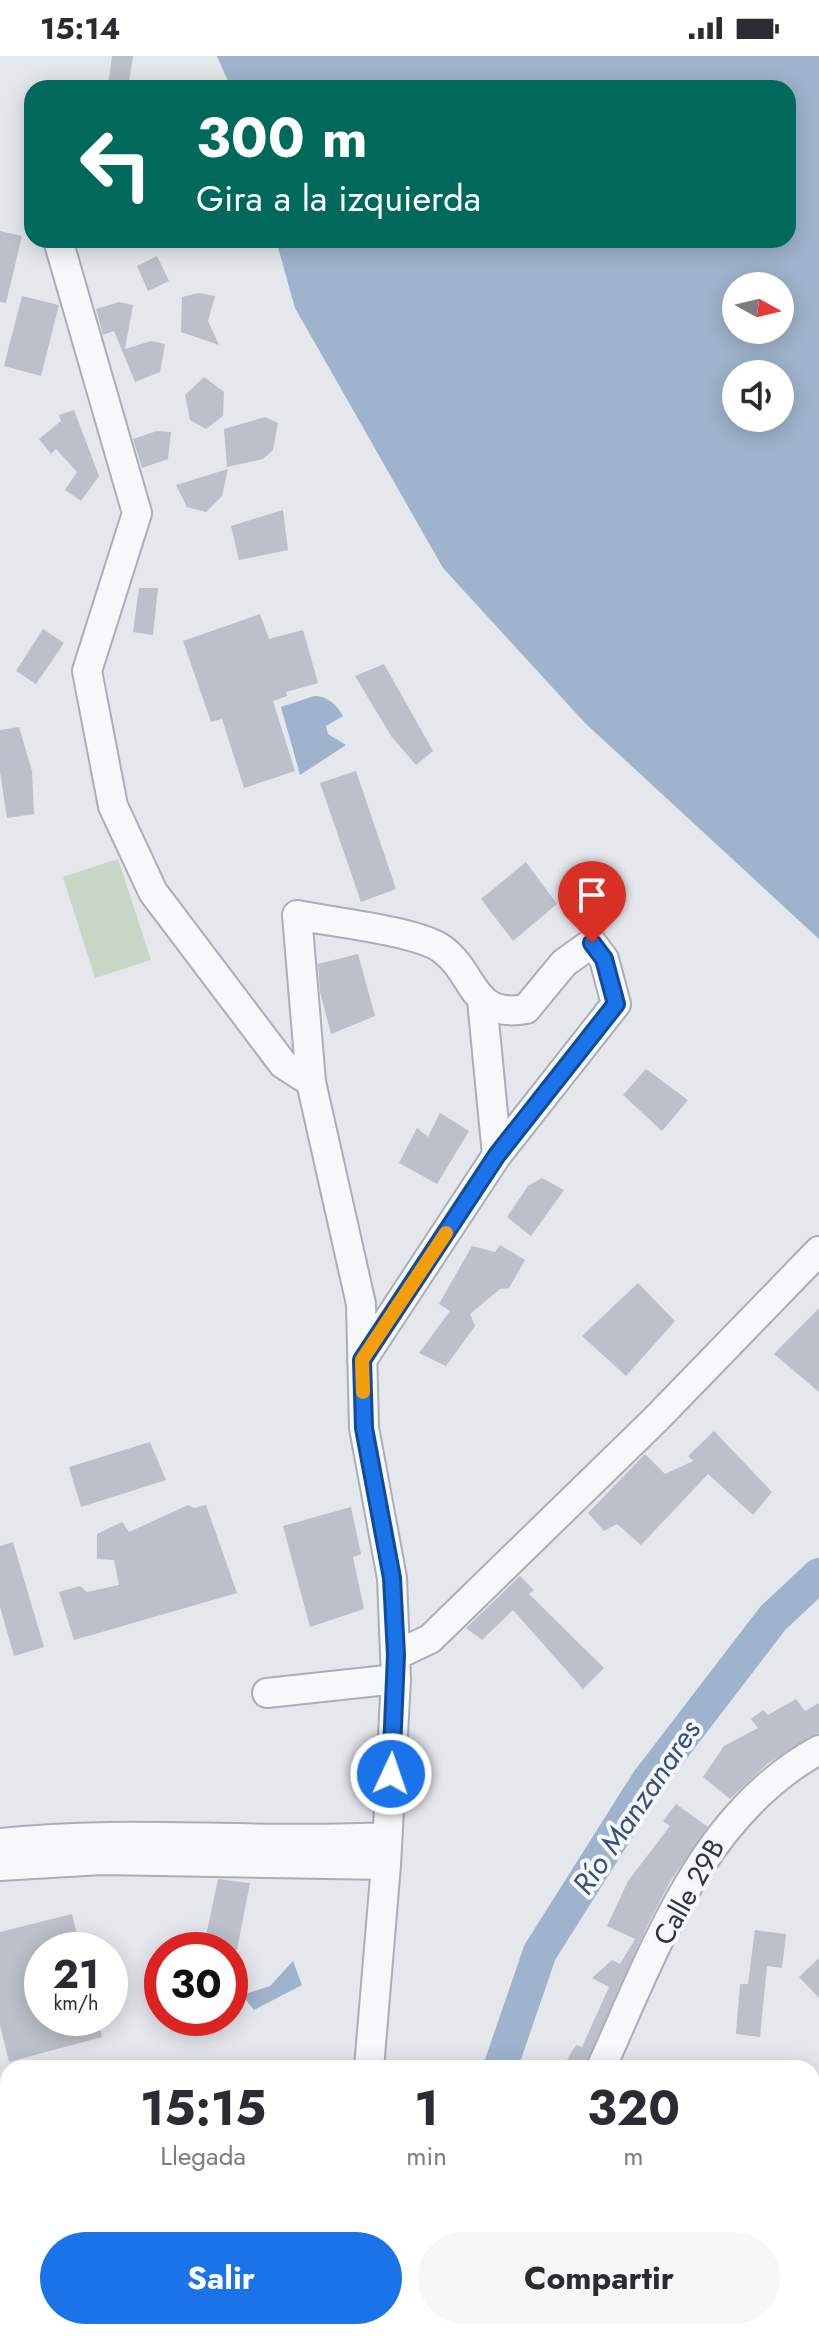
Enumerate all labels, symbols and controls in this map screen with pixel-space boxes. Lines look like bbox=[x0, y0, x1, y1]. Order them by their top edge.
text: 15:14 bbox=[40, 7, 121, 50]
text: 300 m bbox=[196, 97, 368, 178]
icon: left bbox=[64, 112, 168, 216]
text: Gira a la izquierda bbox=[196, 172, 481, 224]
north arrow bbox=[722, 272, 794, 344]
map controls bbox=[722, 272, 794, 432]
button: sound bbox=[722, 360, 794, 432]
pin bbox=[558, 861, 626, 943]
icon: arrive bbox=[570, 873, 614, 917]
water label: Río Manzanares bbox=[562, 1711, 711, 1903]
position arrow bbox=[349, 1732, 433, 1816]
street label: Calle 29B bbox=[643, 1831, 735, 1953]
speed limit sign: 30 bbox=[144, 1932, 248, 2036]
text: 21 bbox=[53, 1945, 99, 2003]
text: km/h bbox=[53, 1989, 99, 2018]
text: 15:15 bbox=[140, 2074, 266, 2143]
text: 1 bbox=[414, 2074, 439, 2143]
text: 320 bbox=[587, 2074, 680, 2143]
text: Llegada bbox=[160, 2137, 246, 2175]
text: min bbox=[406, 2137, 447, 2175]
text: m bbox=[623, 2137, 644, 2175]
button: Salir bbox=[40, 2232, 402, 2324]
button: Compartir bbox=[418, 2232, 780, 2324]

